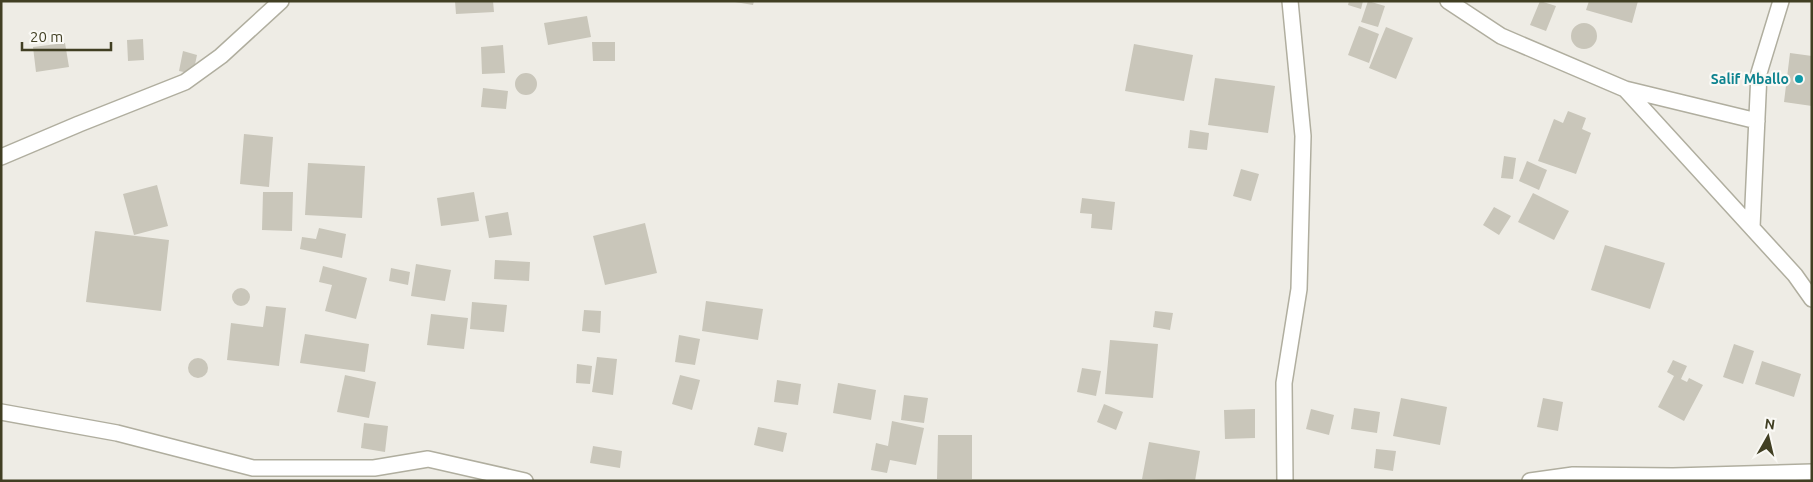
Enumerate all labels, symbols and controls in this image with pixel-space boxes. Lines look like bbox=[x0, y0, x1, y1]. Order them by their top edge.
scale bar bbox=[22, 20, 111, 52]
text: 20 m bbox=[30, 28, 63, 45]
place label: Salif Mballo bbox=[1711, 71, 1789, 87]
marker: Salif Mballo bbox=[1793, 73, 1805, 85]
north arrow bbox=[1743, 412, 1793, 462]
text: N bbox=[1764, 415, 1776, 433]

